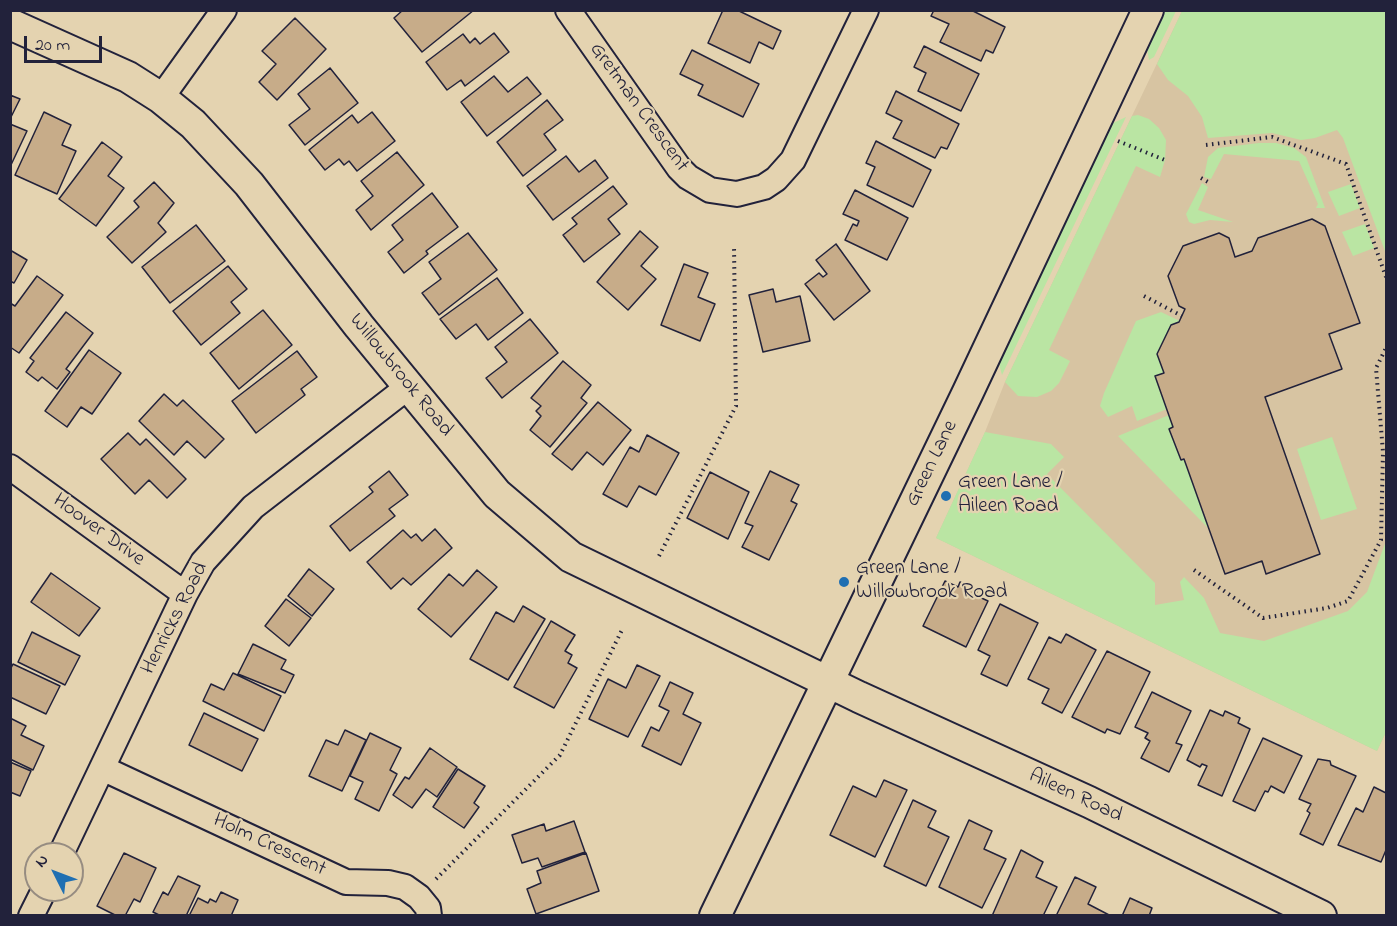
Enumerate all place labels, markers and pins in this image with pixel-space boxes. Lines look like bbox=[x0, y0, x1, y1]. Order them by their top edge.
place label: Green Lane / Aileen Road bbox=[958, 471, 1063, 521]
marker: Green Lane / Aileen Road bbox=[939, 489, 953, 503]
place label: Green Lane / Willowbrook Road bbox=[856, 557, 1007, 607]
marker: Green Lane / Willowbrook Road bbox=[837, 575, 851, 589]

